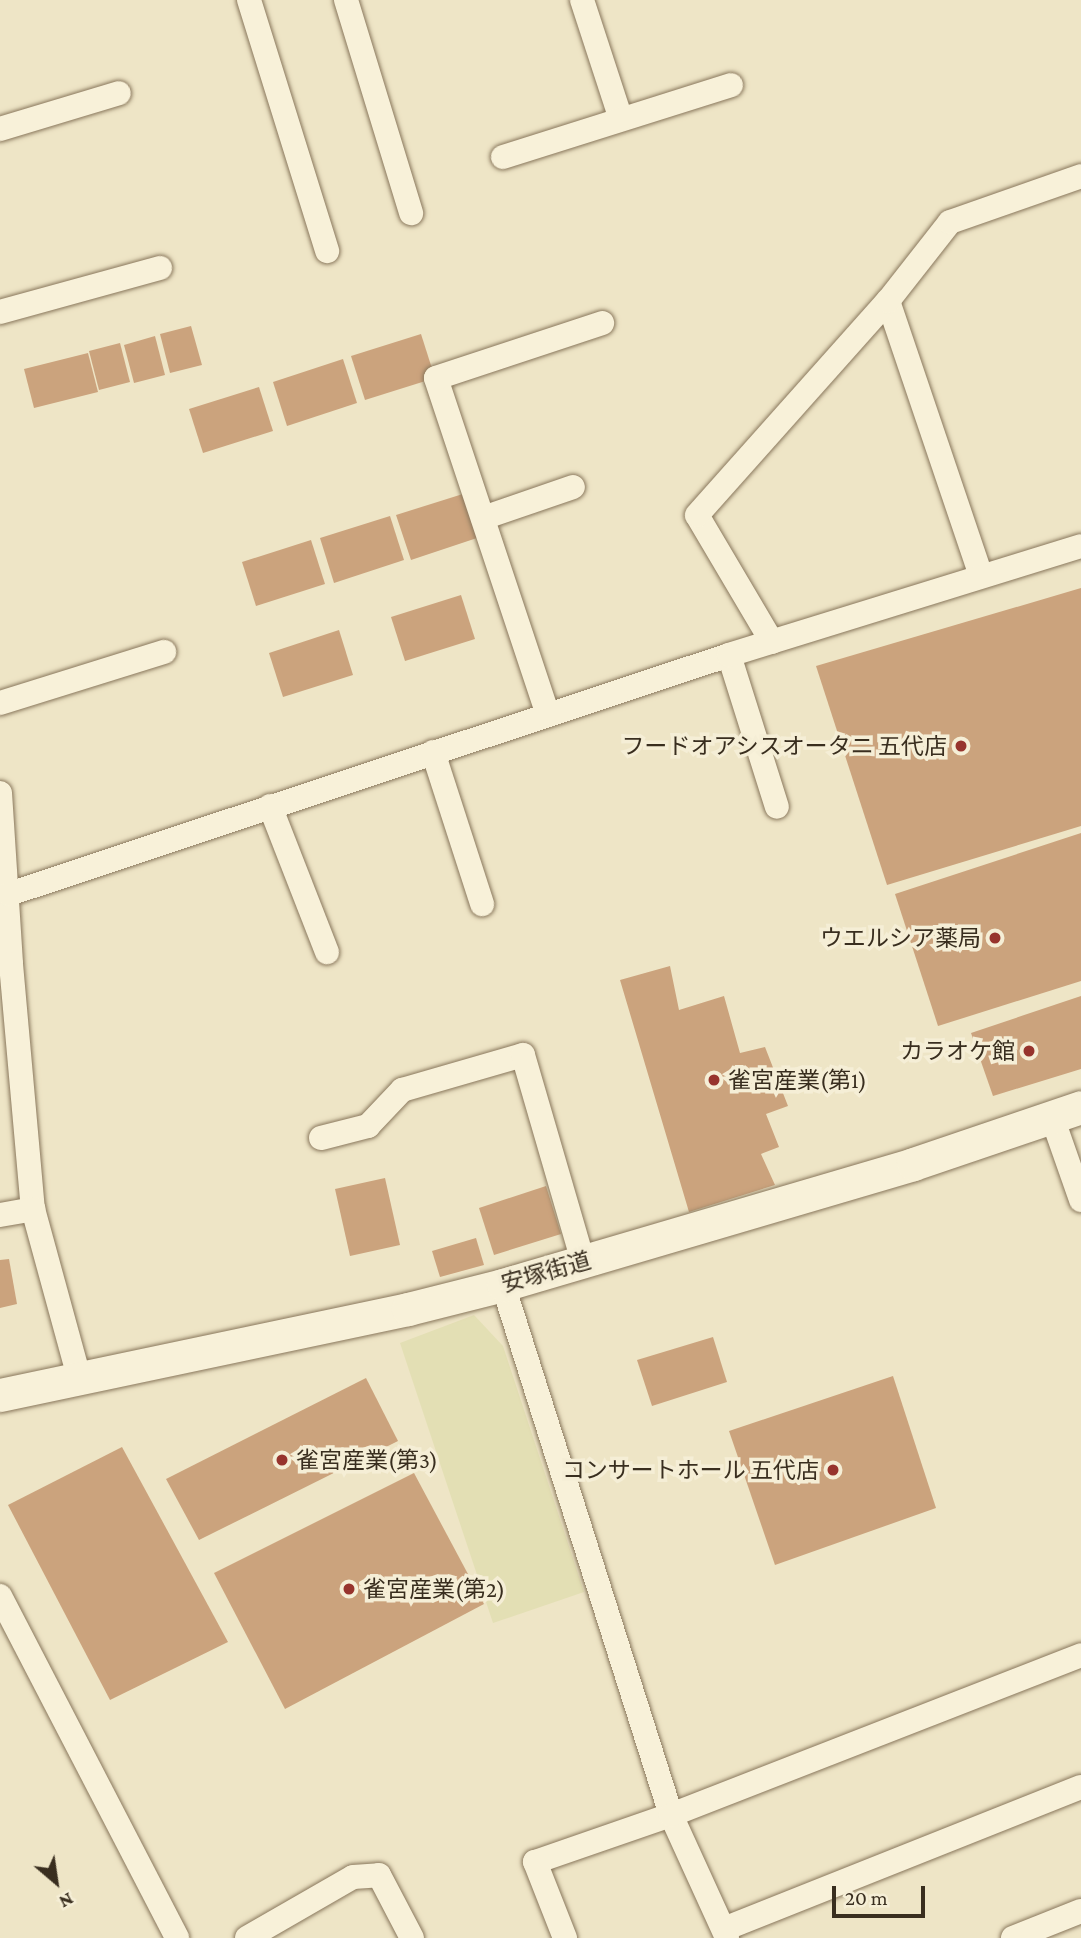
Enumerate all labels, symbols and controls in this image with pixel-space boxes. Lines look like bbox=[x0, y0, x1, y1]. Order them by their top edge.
place label: フードオアシスオータニ 五代店 bbox=[621, 732, 947, 760]
marker: フードオアシスオータニ 五代店 bbox=[953, 738, 969, 754]
place label: ウエルシア薬局 bbox=[820, 924, 981, 952]
marker: ウエルシア薬局 bbox=[987, 930, 1003, 946]
place label: カラオケ館 bbox=[900, 1037, 1015, 1065]
marker: カラオケ館 bbox=[1021, 1043, 1037, 1059]
place label: 雀宮産業(第1) bbox=[728, 1066, 867, 1094]
marker: 雀宮産業(第1) bbox=[706, 1072, 722, 1088]
street label: 安塚街道 bbox=[498, 1246, 594, 1298]
place label: 雀宮産業(第3) bbox=[296, 1446, 438, 1474]
marker: 雀宮産業(第3) bbox=[274, 1452, 290, 1468]
place label: コンサートホール 五代店 bbox=[562, 1456, 819, 1484]
marker: コンサートホール 五代店 bbox=[825, 1462, 841, 1478]
place label: 雀宮産業(第2) bbox=[363, 1575, 505, 1603]
marker: 雀宮産業(第2) bbox=[341, 1581, 357, 1597]
north arrow bbox=[21, 1847, 91, 1917]
scale bar bbox=[836, 1871, 929, 1915]
text: 20 m bbox=[845, 1886, 888, 1910]
text: N bbox=[56, 1888, 77, 1913]

